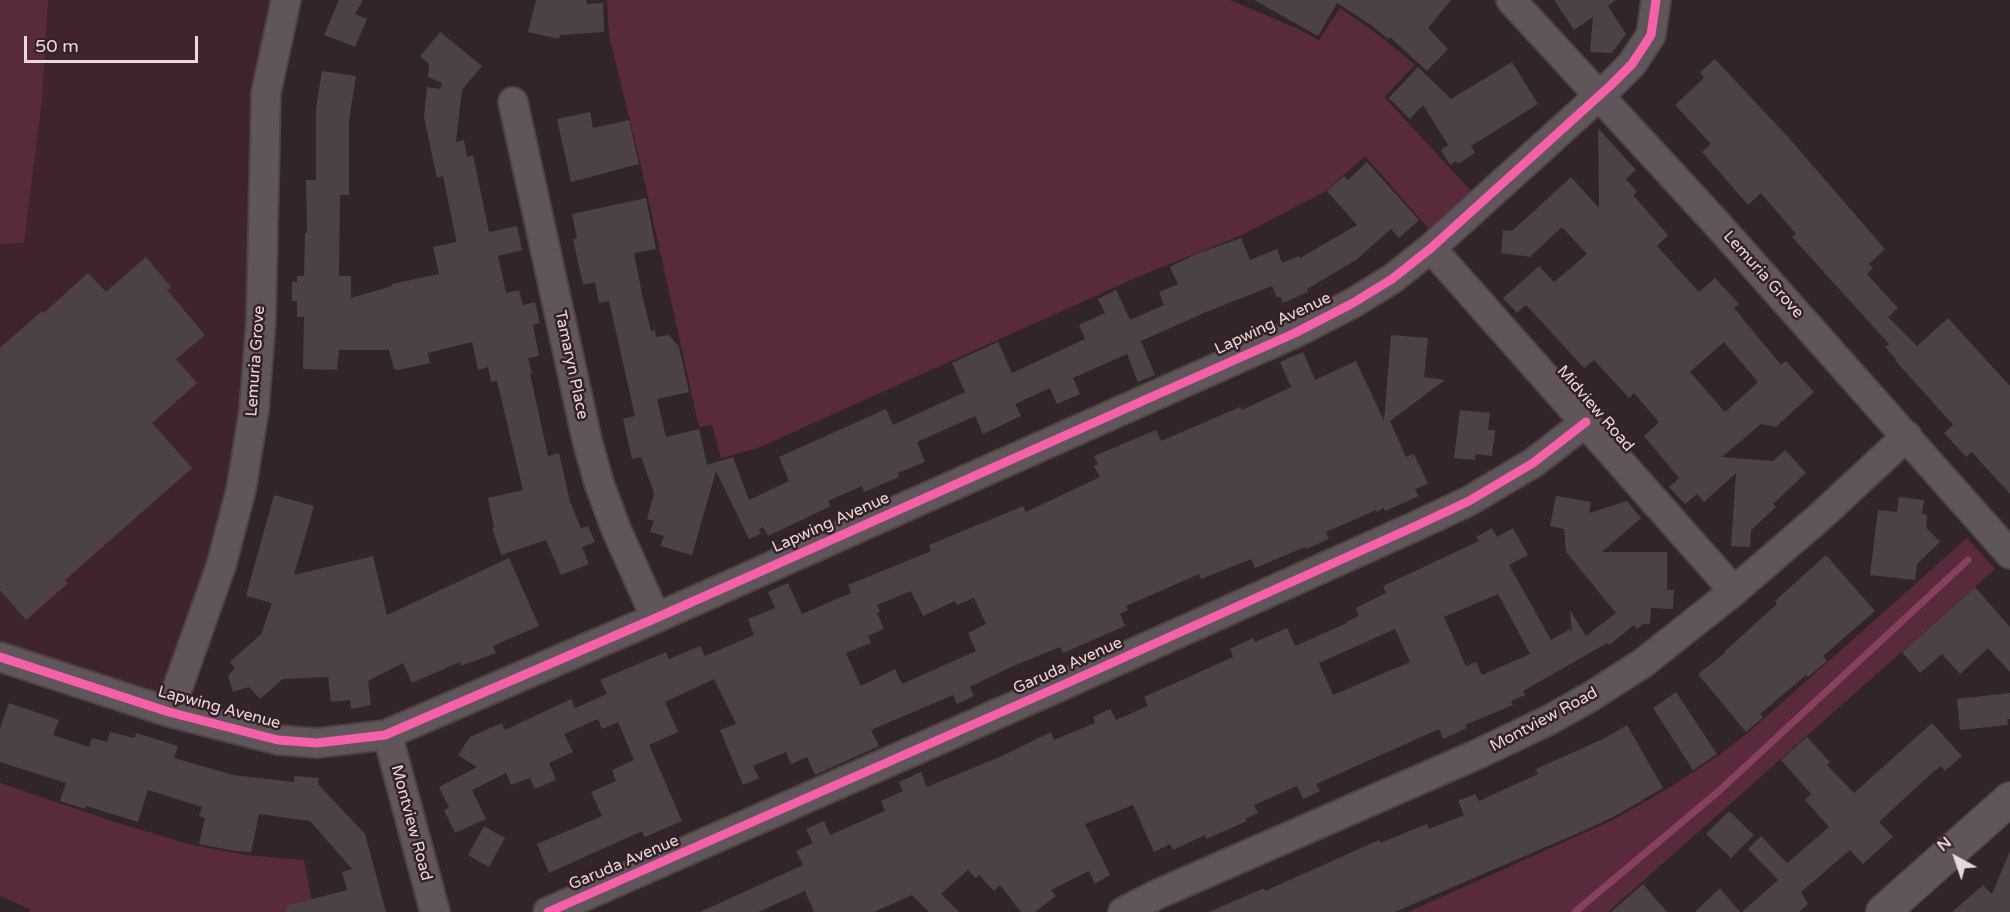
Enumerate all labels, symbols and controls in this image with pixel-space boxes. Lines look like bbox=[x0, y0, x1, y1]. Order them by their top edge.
scale bar bbox=[27, 24, 201, 62]
text: 50 m bbox=[35, 35, 79, 57]
street label: Lemuria Grove bbox=[1719, 227, 1807, 323]
street label: Lapwing Avenue bbox=[1212, 289, 1334, 359]
street label: Lemuria Grove bbox=[243, 305, 269, 417]
street label: Tamaryn Place bbox=[550, 309, 592, 421]
street label: Midview Road bbox=[1552, 362, 1638, 456]
street label: Lapwing Avenue bbox=[769, 489, 893, 557]
street label: Garuda Avenue bbox=[1010, 633, 1126, 699]
street label: Lapwing Avenue bbox=[156, 682, 282, 734]
street label: Montview Road bbox=[1487, 684, 1601, 756]
street label: Montview Road bbox=[386, 763, 436, 883]
north arrow bbox=[1926, 828, 1986, 888]
street label: Garuda Avenue bbox=[566, 831, 682, 895]
text: N bbox=[1933, 832, 1956, 856]

